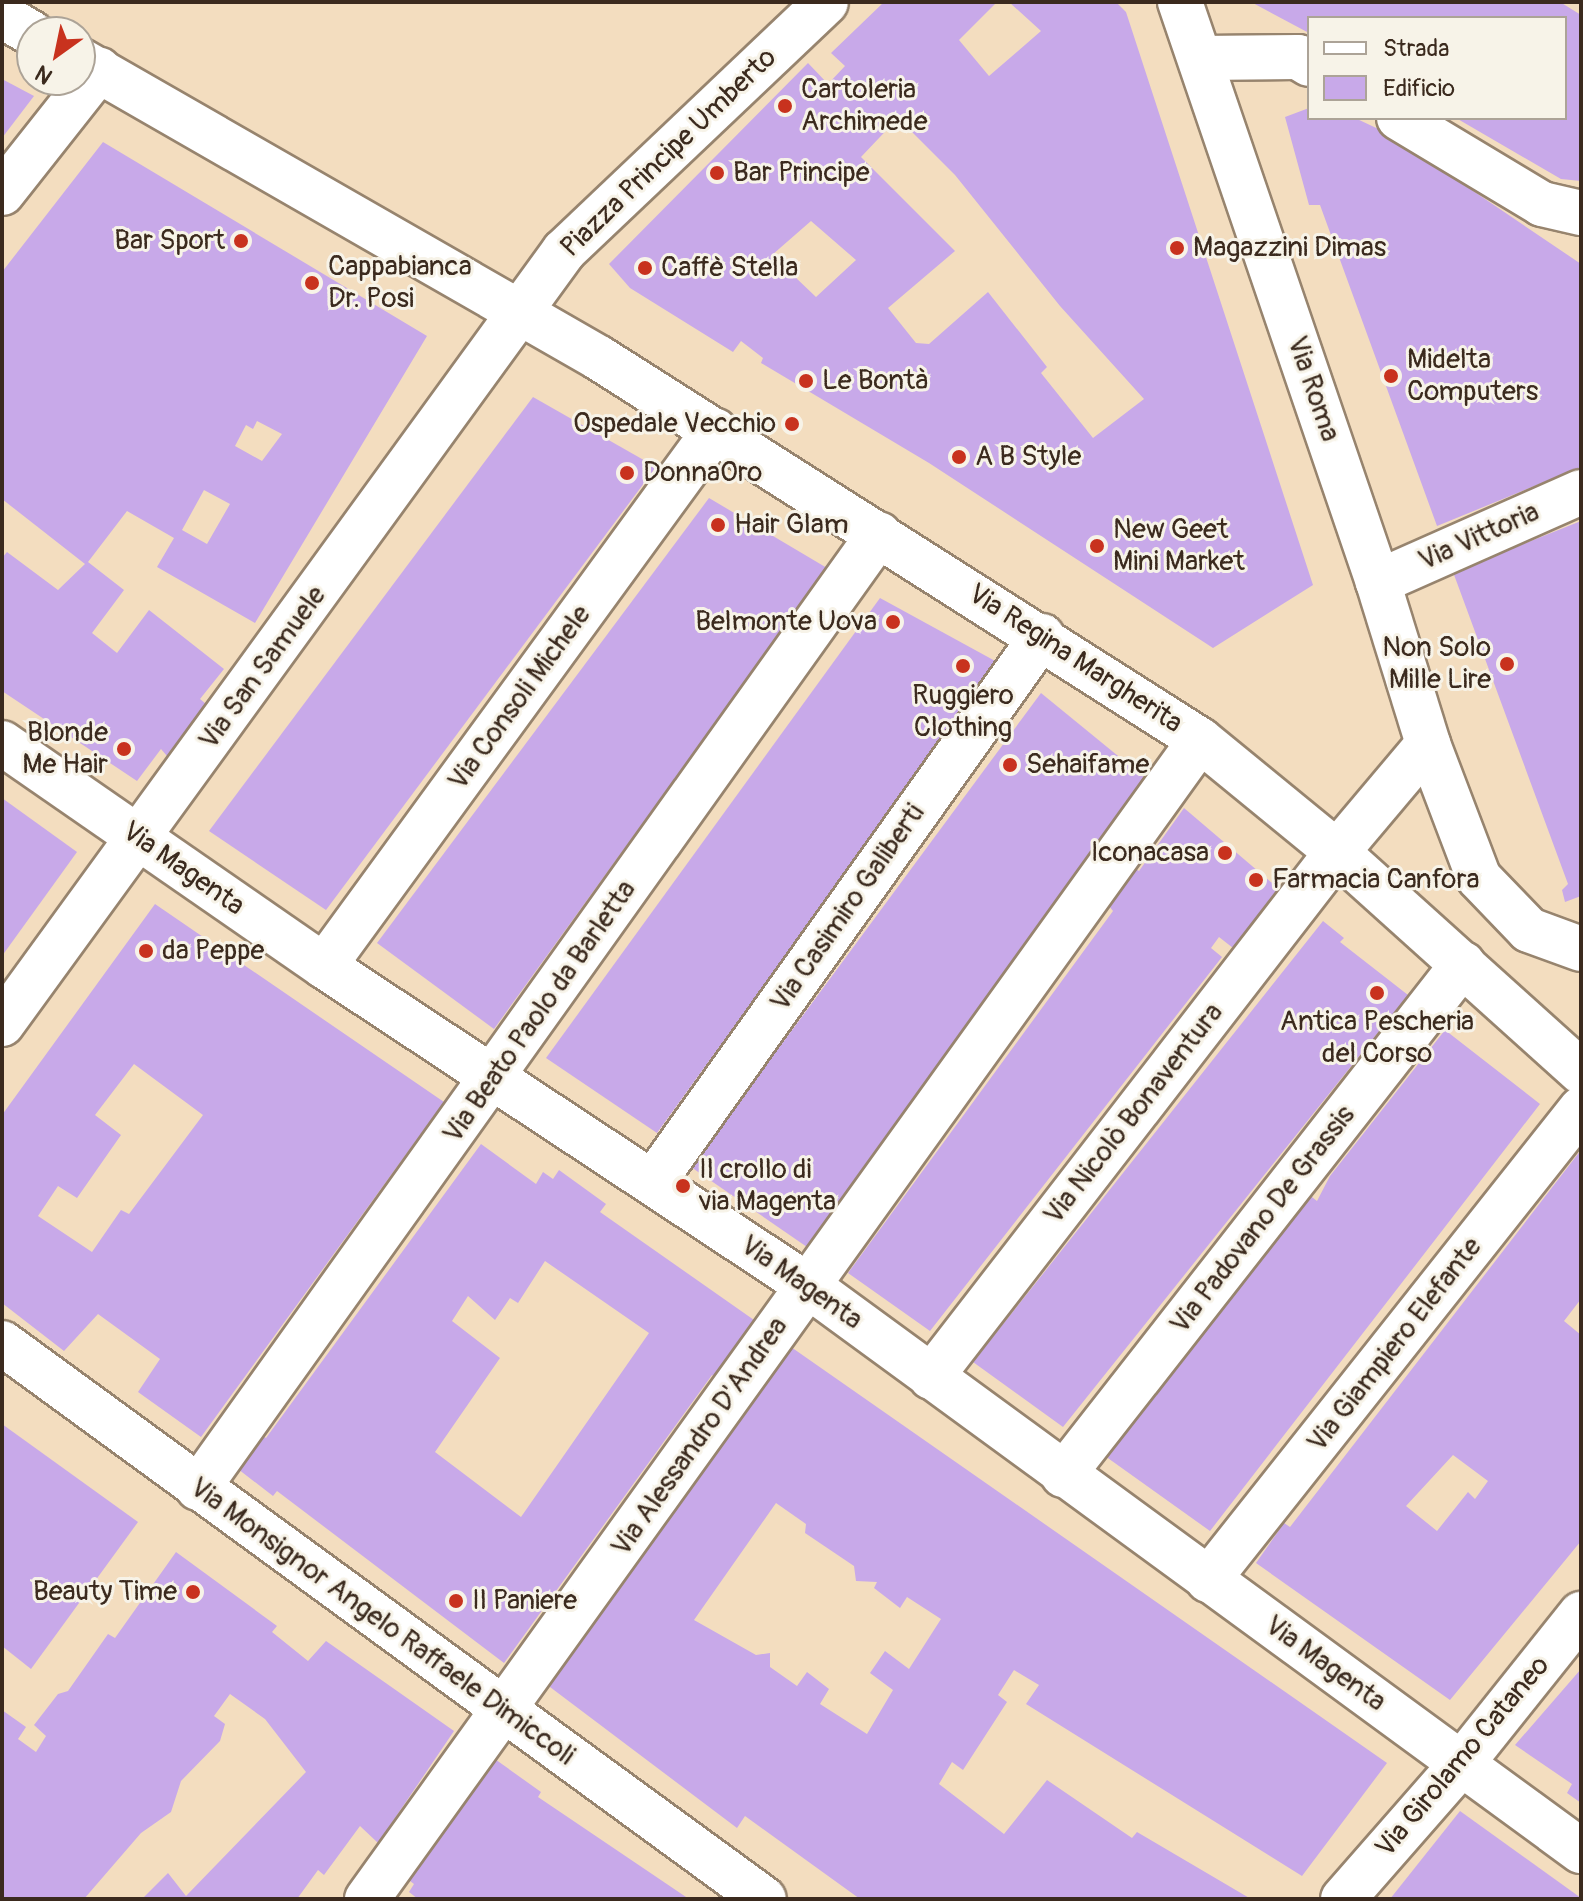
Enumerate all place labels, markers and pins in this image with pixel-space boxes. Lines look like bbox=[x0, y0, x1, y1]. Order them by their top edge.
place label: Cartoleria Archimede bbox=[801, 73, 928, 139]
marker: Cartoleria Archimede bbox=[776, 97, 794, 115]
place label: Bar Principe bbox=[733, 156, 870, 190]
marker: Bar Principe bbox=[708, 164, 726, 182]
place label: Bar Sport bbox=[114, 224, 225, 258]
place label: Magazzini Dimas bbox=[1193, 231, 1386, 265]
marker: Bar Sport bbox=[232, 232, 250, 250]
marker: Magazzini Dimas bbox=[1168, 239, 1186, 257]
place label: Cappabianca Dr. Posi bbox=[328, 250, 472, 316]
place label: Caffè Stella bbox=[661, 251, 798, 285]
marker: Caffè Stella bbox=[636, 259, 654, 277]
marker: Cappabianca Dr. Posi bbox=[303, 274, 321, 292]
place label: Midelta Computers bbox=[1407, 343, 1538, 409]
place label: Le Bontà bbox=[822, 364, 928, 398]
marker: Midelta Computers bbox=[1382, 367, 1400, 385]
marker: Le Bontà bbox=[797, 372, 815, 390]
place label: Ospedale Vecchio bbox=[573, 407, 776, 441]
marker: Ospedale Vecchio bbox=[783, 415, 801, 433]
place label: A B Style bbox=[975, 440, 1081, 474]
marker: A B Style bbox=[950, 448, 968, 466]
place label: DonnaOro bbox=[643, 456, 762, 490]
marker: DonnaOro bbox=[618, 464, 636, 482]
place label: Hair Glam bbox=[734, 508, 849, 542]
place label: New Geet Mini Market bbox=[1113, 513, 1245, 579]
marker: Hair Glam bbox=[709, 516, 727, 534]
marker: New Geet Mini Market bbox=[1088, 537, 1106, 555]
place label: Belmonte Uova bbox=[695, 605, 877, 639]
marker: Belmonte Uova bbox=[884, 613, 902, 631]
place label: Non Solo Mille Lire bbox=[1382, 631, 1491, 697]
marker: Non Solo Mille Lire bbox=[1498, 655, 1516, 673]
marker: Ruggiero Clothing bbox=[954, 657, 972, 675]
place label: Ruggiero Clothing bbox=[912, 679, 1014, 745]
place label: Blonde Me Hair bbox=[22, 716, 108, 782]
marker: Blonde Me Hair bbox=[115, 740, 133, 758]
place label: Sehaifame bbox=[1026, 748, 1149, 782]
marker: Sehaifame bbox=[1001, 756, 1019, 774]
place label: Iconacasa bbox=[1091, 836, 1209, 870]
marker: Iconacasa bbox=[1216, 844, 1234, 862]
place label: Farmacia Canfora bbox=[1272, 863, 1479, 897]
marker: Farmacia Canfora bbox=[1247, 871, 1265, 889]
place label: da Peppe bbox=[162, 934, 264, 968]
marker: da Peppe bbox=[137, 942, 155, 960]
marker: Antica Pescheria del Corso bbox=[1368, 984, 1386, 1002]
place label: Antica Pescheria del Corso bbox=[1280, 1005, 1474, 1071]
place label: Il crollo di via Magenta bbox=[699, 1153, 836, 1219]
marker: Il crollo di via Magenta bbox=[674, 1177, 692, 1195]
place label: Beauty Time bbox=[33, 1575, 177, 1609]
marker: Beauty Time bbox=[184, 1583, 202, 1601]
place label: Il Paniere bbox=[472, 1584, 577, 1618]
marker: Il Paniere bbox=[447, 1592, 465, 1610]

